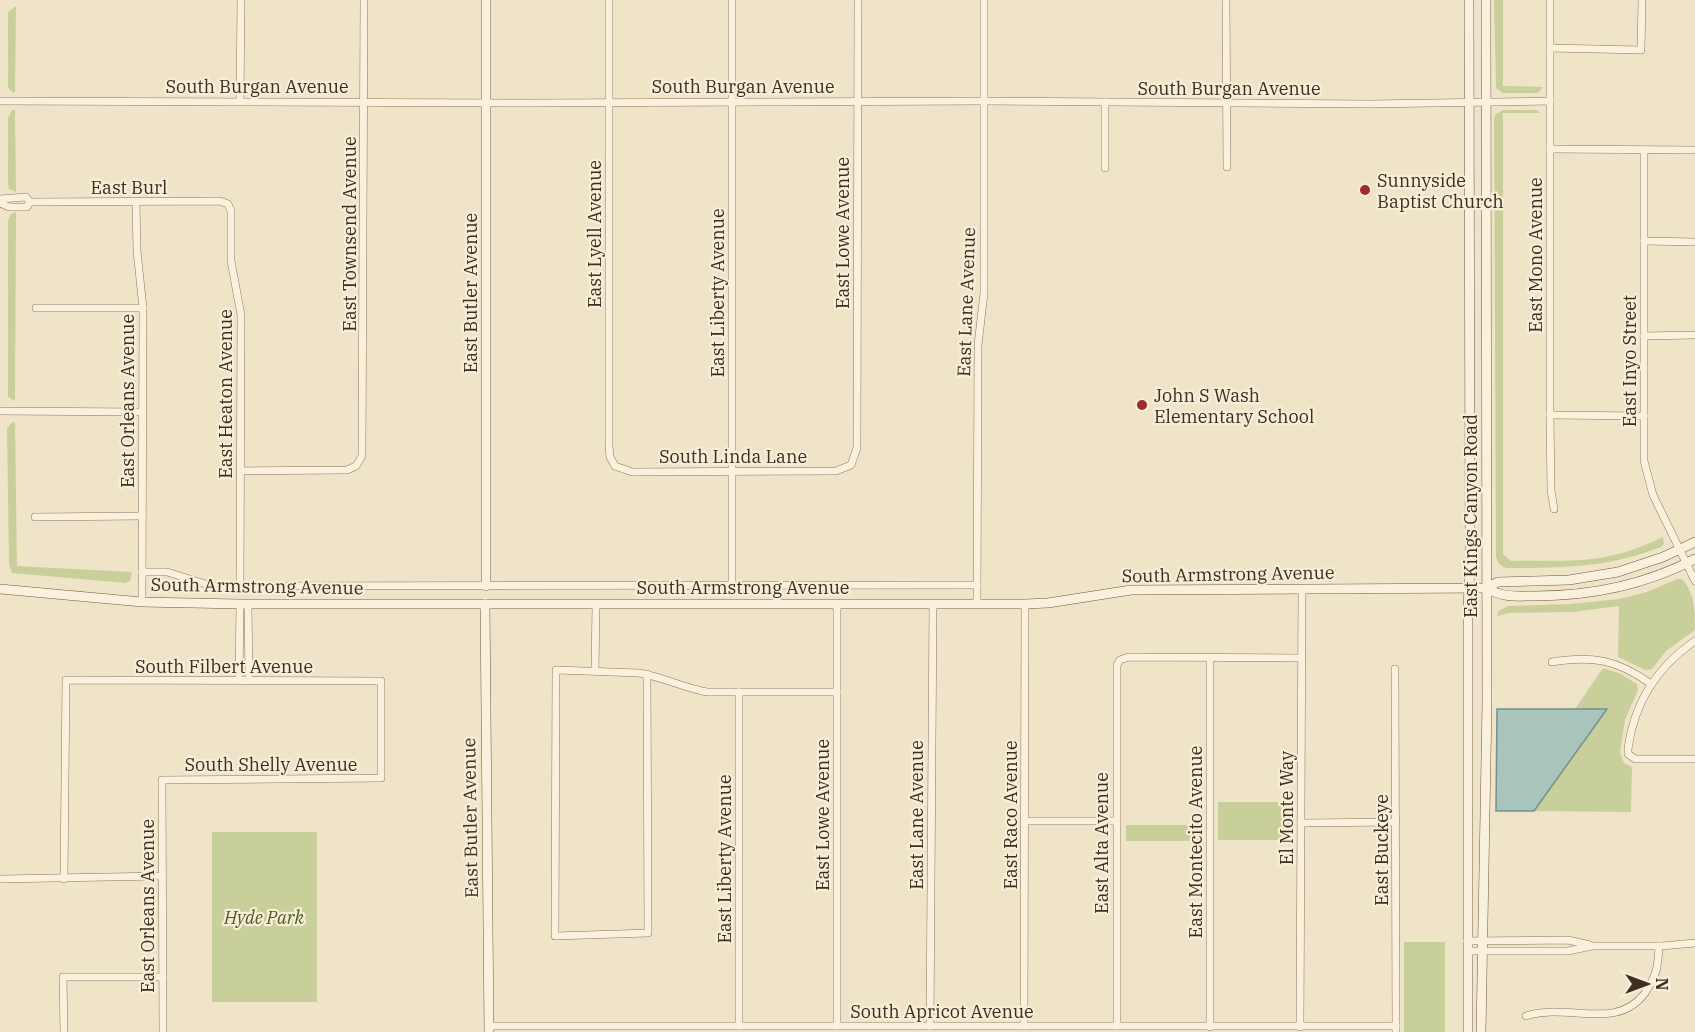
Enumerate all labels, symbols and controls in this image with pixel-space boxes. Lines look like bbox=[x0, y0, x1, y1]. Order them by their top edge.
street label: South Burgan Avenue bbox=[165, 75, 349, 98]
street label: South Burgan Avenue bbox=[651, 75, 835, 98]
street label: South Burgan Avenue bbox=[1137, 77, 1321, 100]
street label: East Townsend Avenue bbox=[338, 136, 361, 332]
street label: East Lowe Avenue bbox=[831, 157, 854, 309]
street label: East Lyell Avenue bbox=[583, 160, 606, 308]
place label: Sunnyside Baptist Church bbox=[1377, 169, 1504, 213]
street label: East Burl bbox=[91, 176, 167, 199]
street label: East Mono Avenue bbox=[1524, 177, 1547, 333]
marker: Sunnyside Baptist Church bbox=[1358, 183, 1372, 197]
street label: East Liberty Avenue bbox=[706, 208, 729, 378]
street label: East Butler Avenue bbox=[459, 213, 482, 373]
street label: East Lane Avenue bbox=[952, 227, 980, 377]
street label: East Inyo Street bbox=[1618, 295, 1641, 427]
street label: East Heaton Avenue bbox=[214, 309, 237, 479]
street label: East Orleans Avenue bbox=[116, 314, 139, 488]
place label: John S Wash Elementary School bbox=[1154, 384, 1314, 428]
marker: John S Wash Elementary School bbox=[1135, 398, 1149, 412]
street label: East Kings Canyon Road bbox=[1459, 414, 1482, 618]
street label: South Linda Lane bbox=[659, 445, 807, 468]
street label: South Armstrong Avenue bbox=[1121, 561, 1335, 587]
street label: South Armstrong Avenue bbox=[150, 573, 364, 599]
street label: South Armstrong Avenue bbox=[637, 576, 850, 599]
street label: South Filbert Avenue bbox=[135, 655, 313, 678]
street label: East Butler Avenue bbox=[457, 738, 483, 898]
street label: East Lowe Avenue bbox=[811, 739, 834, 891]
street label: East Lane Avenue bbox=[905, 740, 928, 890]
street label: East Raco Avenue bbox=[999, 740, 1022, 890]
street label: East Montecito Avenue bbox=[1184, 746, 1207, 938]
street label: El Monte Way bbox=[1275, 750, 1298, 865]
street label: South Shelly Avenue bbox=[185, 753, 357, 776]
street label: East Alta Avenue bbox=[1090, 772, 1113, 914]
street label: East Liberty Avenue bbox=[713, 774, 736, 944]
street label: East Buckeye bbox=[1370, 794, 1393, 906]
street label: East Orleans Avenue bbox=[136, 819, 159, 993]
park label: Hyde Park bbox=[223, 906, 305, 929]
north arrow bbox=[1617, 954, 1677, 1014]
text: N bbox=[1652, 978, 1672, 990]
street label: South Apricot Avenue bbox=[850, 1000, 1034, 1023]

